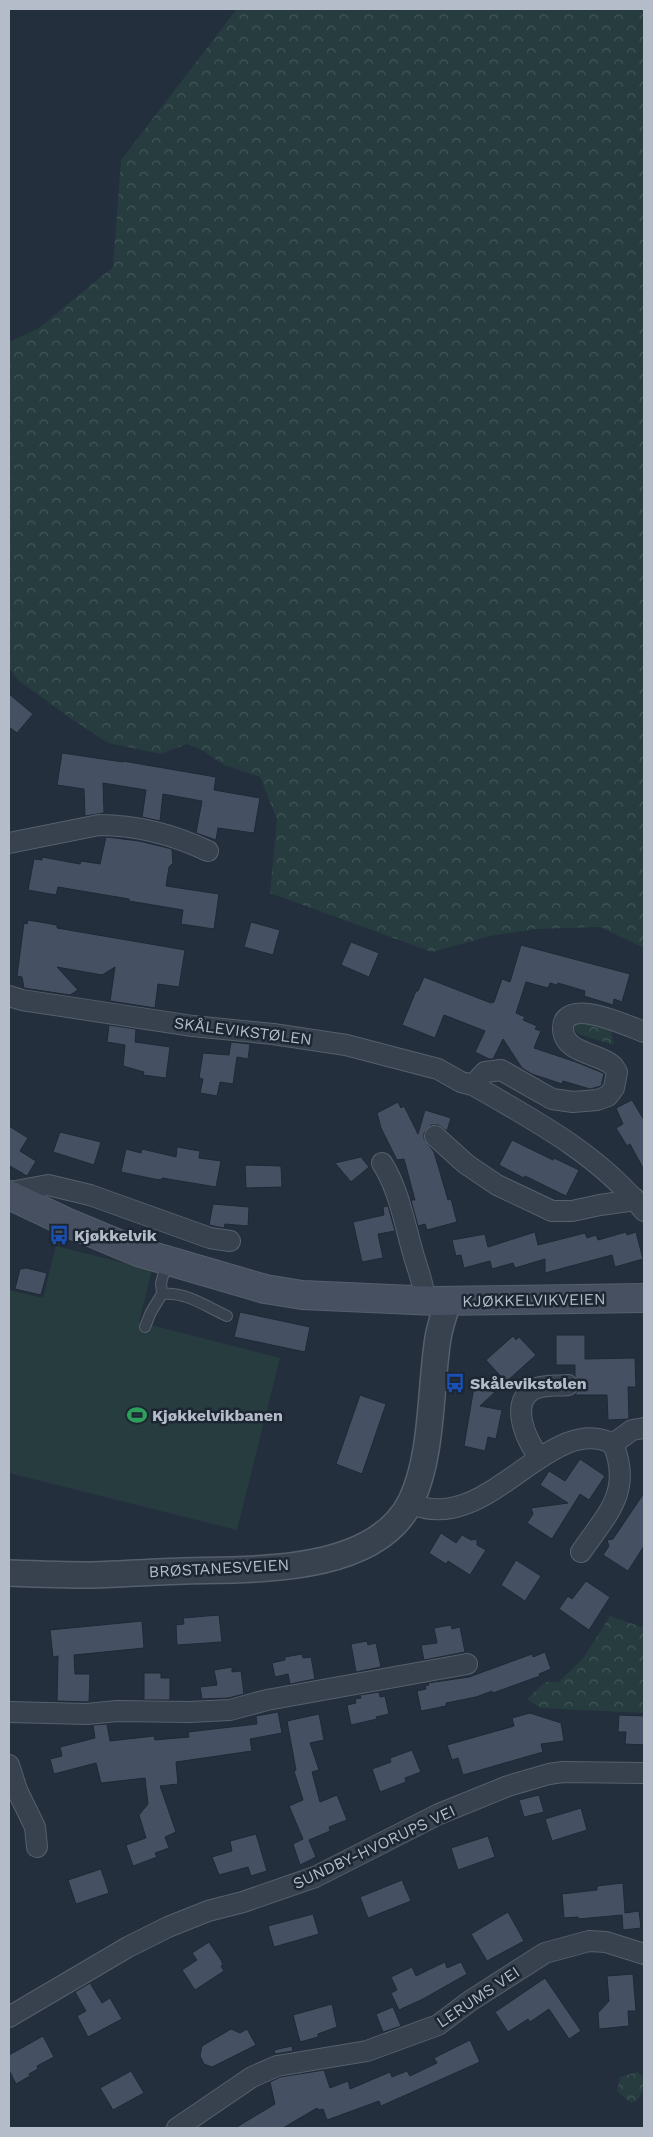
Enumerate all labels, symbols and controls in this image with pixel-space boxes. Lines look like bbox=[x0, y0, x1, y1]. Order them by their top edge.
street label: SKÅLEVIKSTØLEN bbox=[173, 1013, 313, 1049]
bus stop icon: Kjøkkelvik bbox=[48, 1224, 70, 1246]
place label: Kjøkkelvik bbox=[74, 1226, 157, 1245]
street label: KJØKKELVIKVEIEN bbox=[462, 1289, 606, 1311]
bus stop icon: Skålevikstølen bbox=[444, 1372, 466, 1394]
place label: Skålevikstølen bbox=[470, 1374, 587, 1393]
sports icon: Kjøkkelvikbanen bbox=[126, 1404, 148, 1426]
place label: Kjøkkelvikbanen bbox=[152, 1406, 283, 1425]
street label: BRØSTANESVEIEN bbox=[148, 1555, 290, 1581]
street label: SUNDBY-HVORUPS VEI bbox=[290, 1801, 458, 1893]
street label: LERUMS VEI bbox=[433, 1962, 523, 2032]

